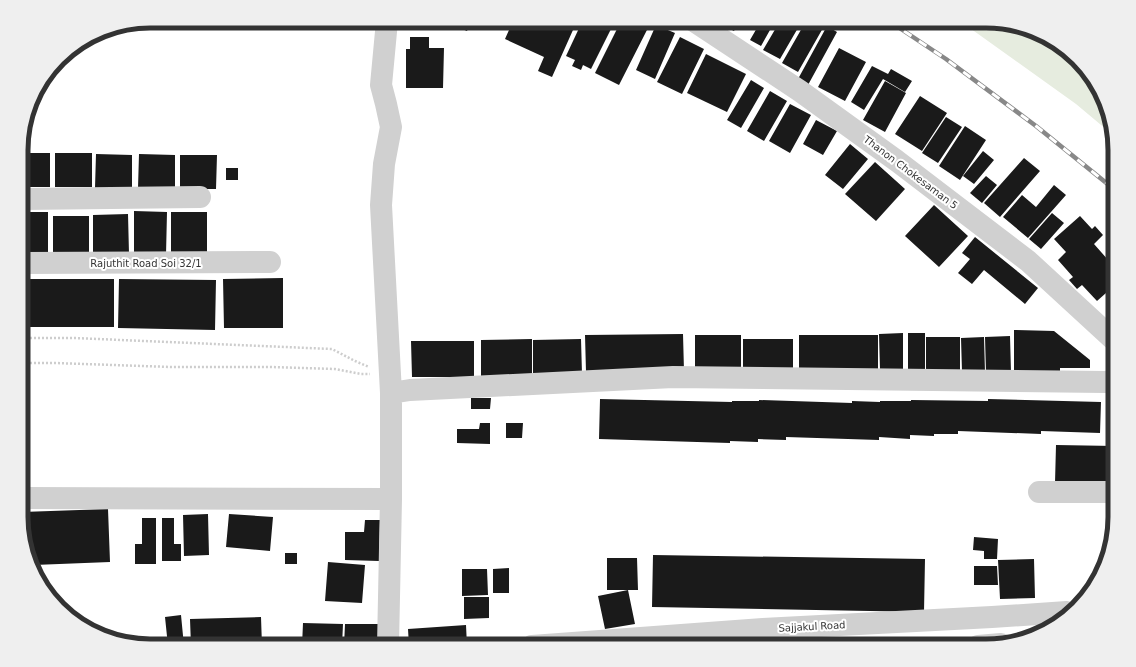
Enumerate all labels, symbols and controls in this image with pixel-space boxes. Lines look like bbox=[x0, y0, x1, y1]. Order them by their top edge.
street label: Thanon Chokesaman 5 bbox=[861, 133, 960, 211]
street label: Rajuthit Road Soi 32/1 bbox=[90, 258, 202, 269]
street label: Sajjakul Road bbox=[778, 619, 846, 634]

